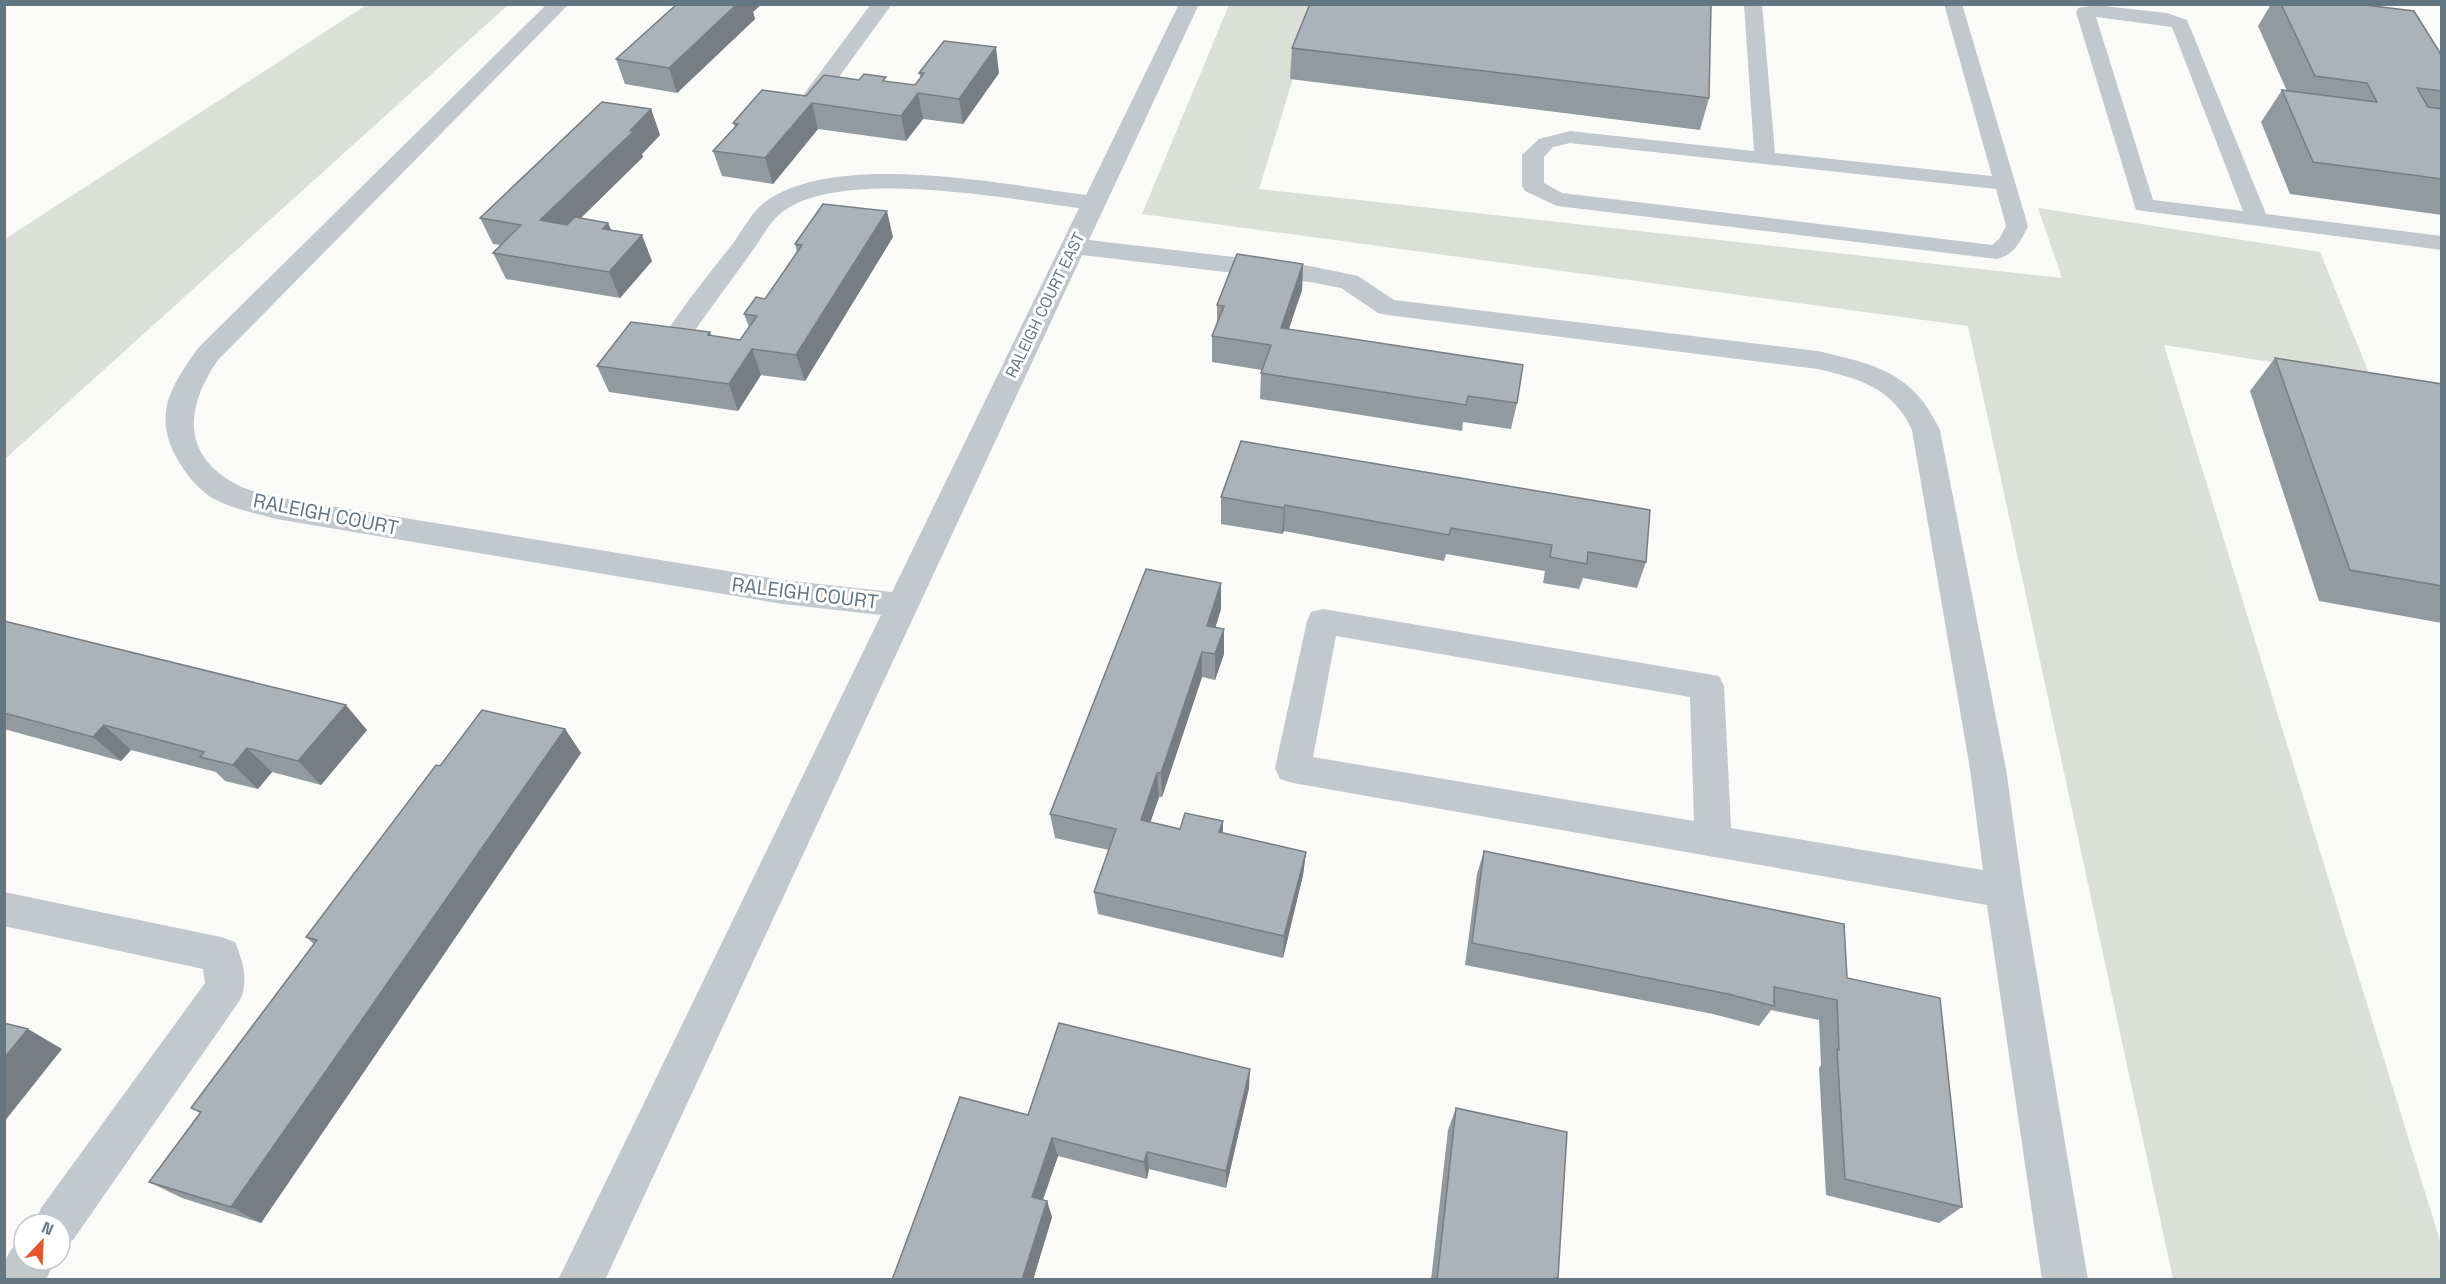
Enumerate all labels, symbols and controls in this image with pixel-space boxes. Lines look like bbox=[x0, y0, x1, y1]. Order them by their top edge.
street label: RALEIGH COURT EAST bbox=[1001, 229, 1089, 381]
street label: RALEIGH COURT bbox=[251, 487, 401, 541]
street label: RALEIGH COURT bbox=[730, 571, 880, 615]
north arrow bbox=[12, 1212, 72, 1272]
text: N bbox=[39, 1217, 57, 1240]

